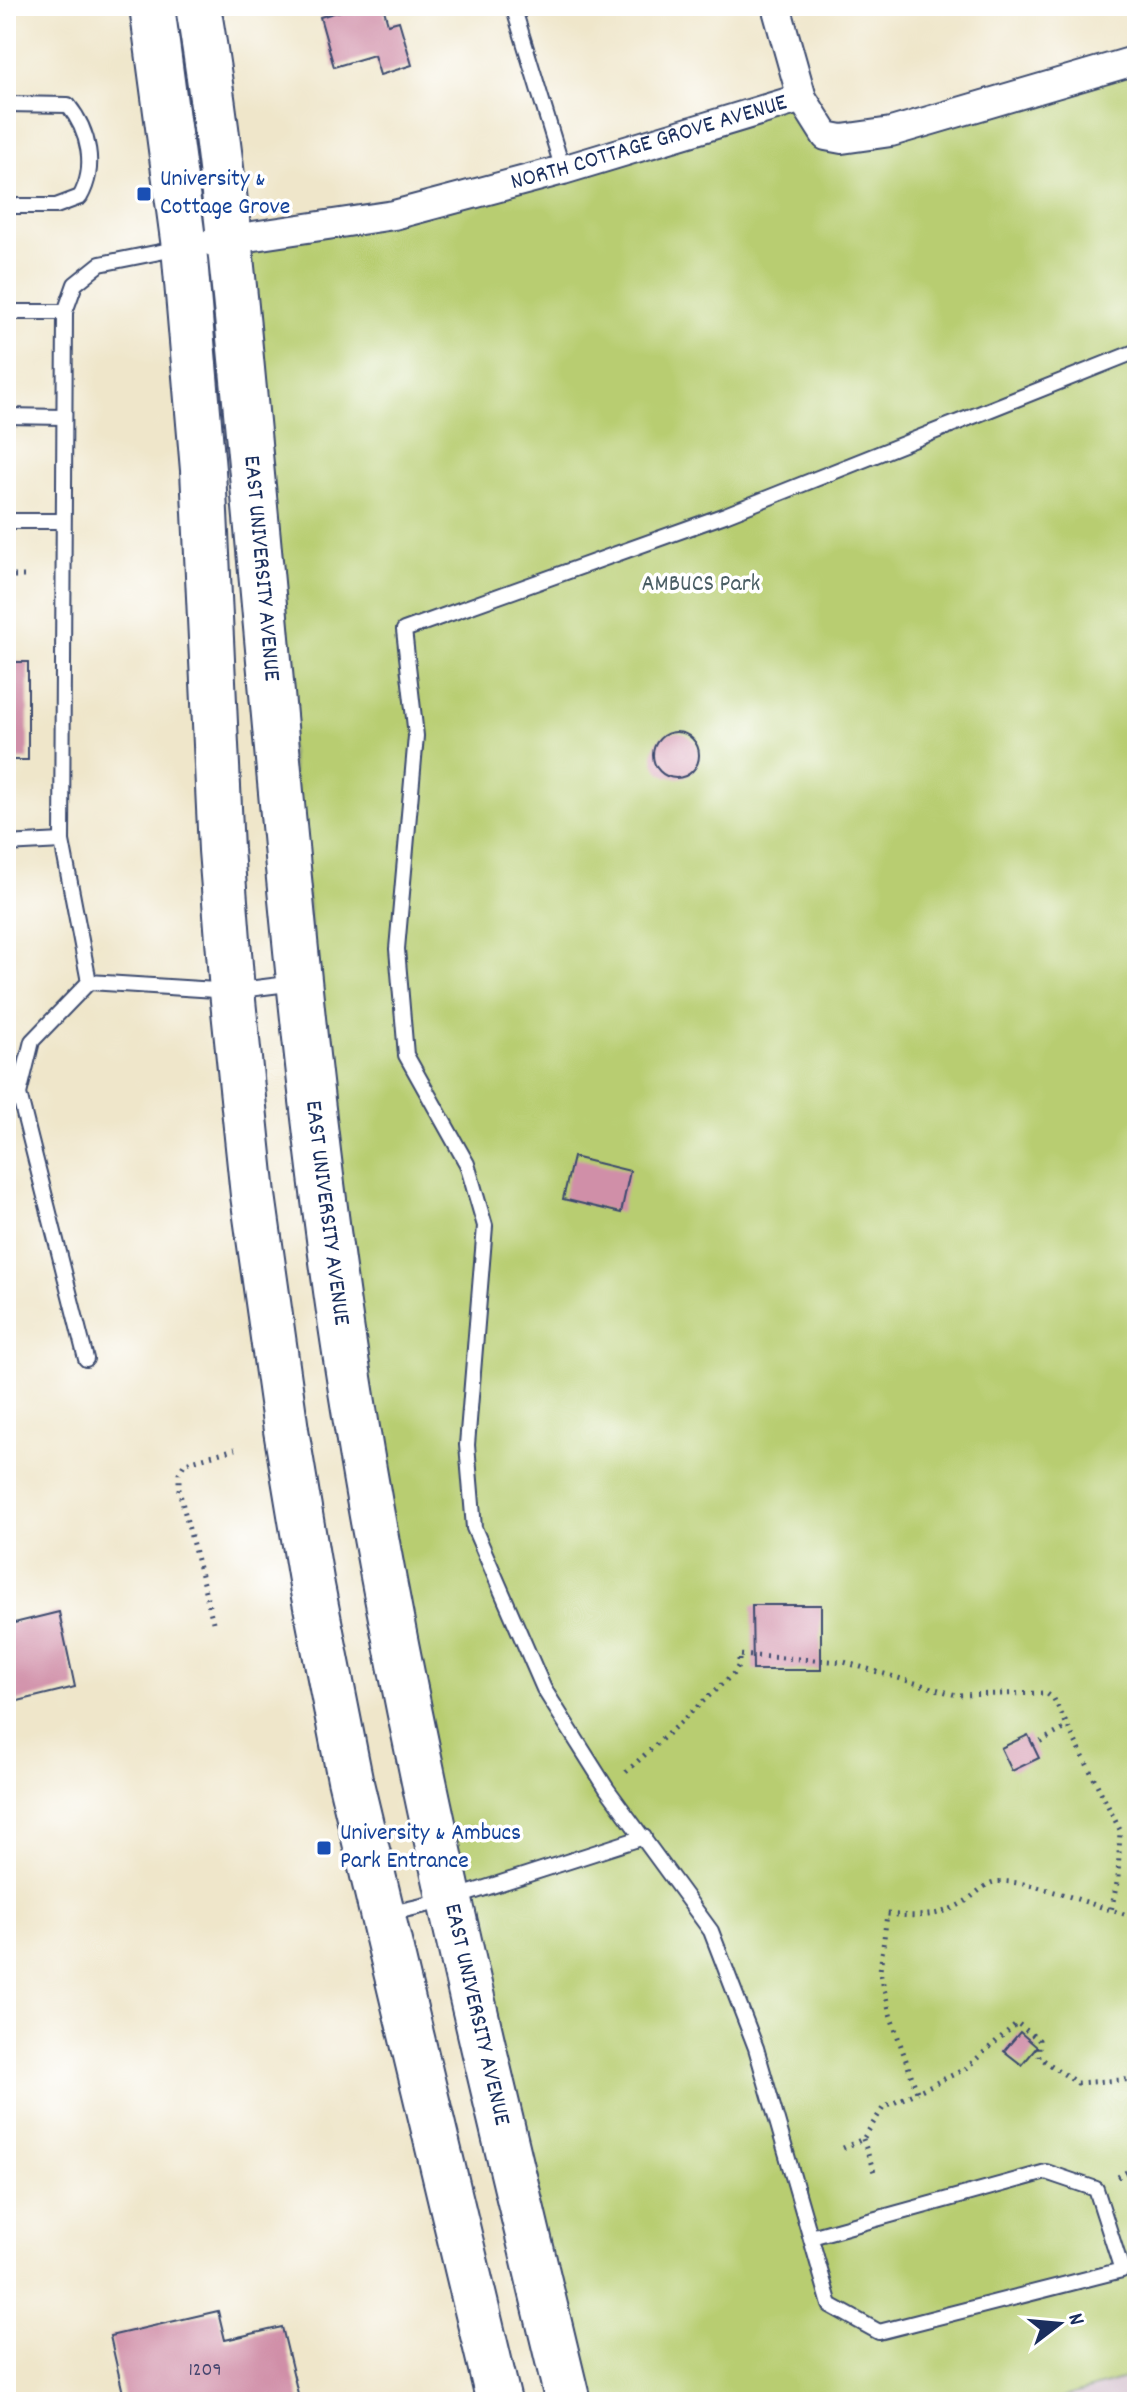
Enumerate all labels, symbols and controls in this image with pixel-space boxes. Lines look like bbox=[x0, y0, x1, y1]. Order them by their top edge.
street label: NORTH COTTAGE GROVE AVENUE bbox=[507, 86, 792, 200]
place label: University & Cottage Grove bbox=[160, 163, 290, 225]
marker: University & Cottage Grove bbox=[135, 185, 153, 203]
street label: EAST UNIVERSITY AVENUE bbox=[233, 454, 288, 683]
park label: AMBUCS Park bbox=[642, 568, 760, 602]
street label: EAST UNIVERSITY AVENUE bbox=[295, 1099, 358, 1328]
place label: University & Ambucs Park Entrance bbox=[340, 1817, 521, 1879]
marker: University & Ambucs Park Entrance bbox=[315, 1839, 333, 1857]
street label: EAST UNIVERSITY AVENUE bbox=[434, 1901, 518, 2129]
north arrow bbox=[1019, 2284, 1099, 2364]
text: N bbox=[1058, 2310, 1091, 2329]
house number: 1209 bbox=[188, 2357, 222, 2385]

